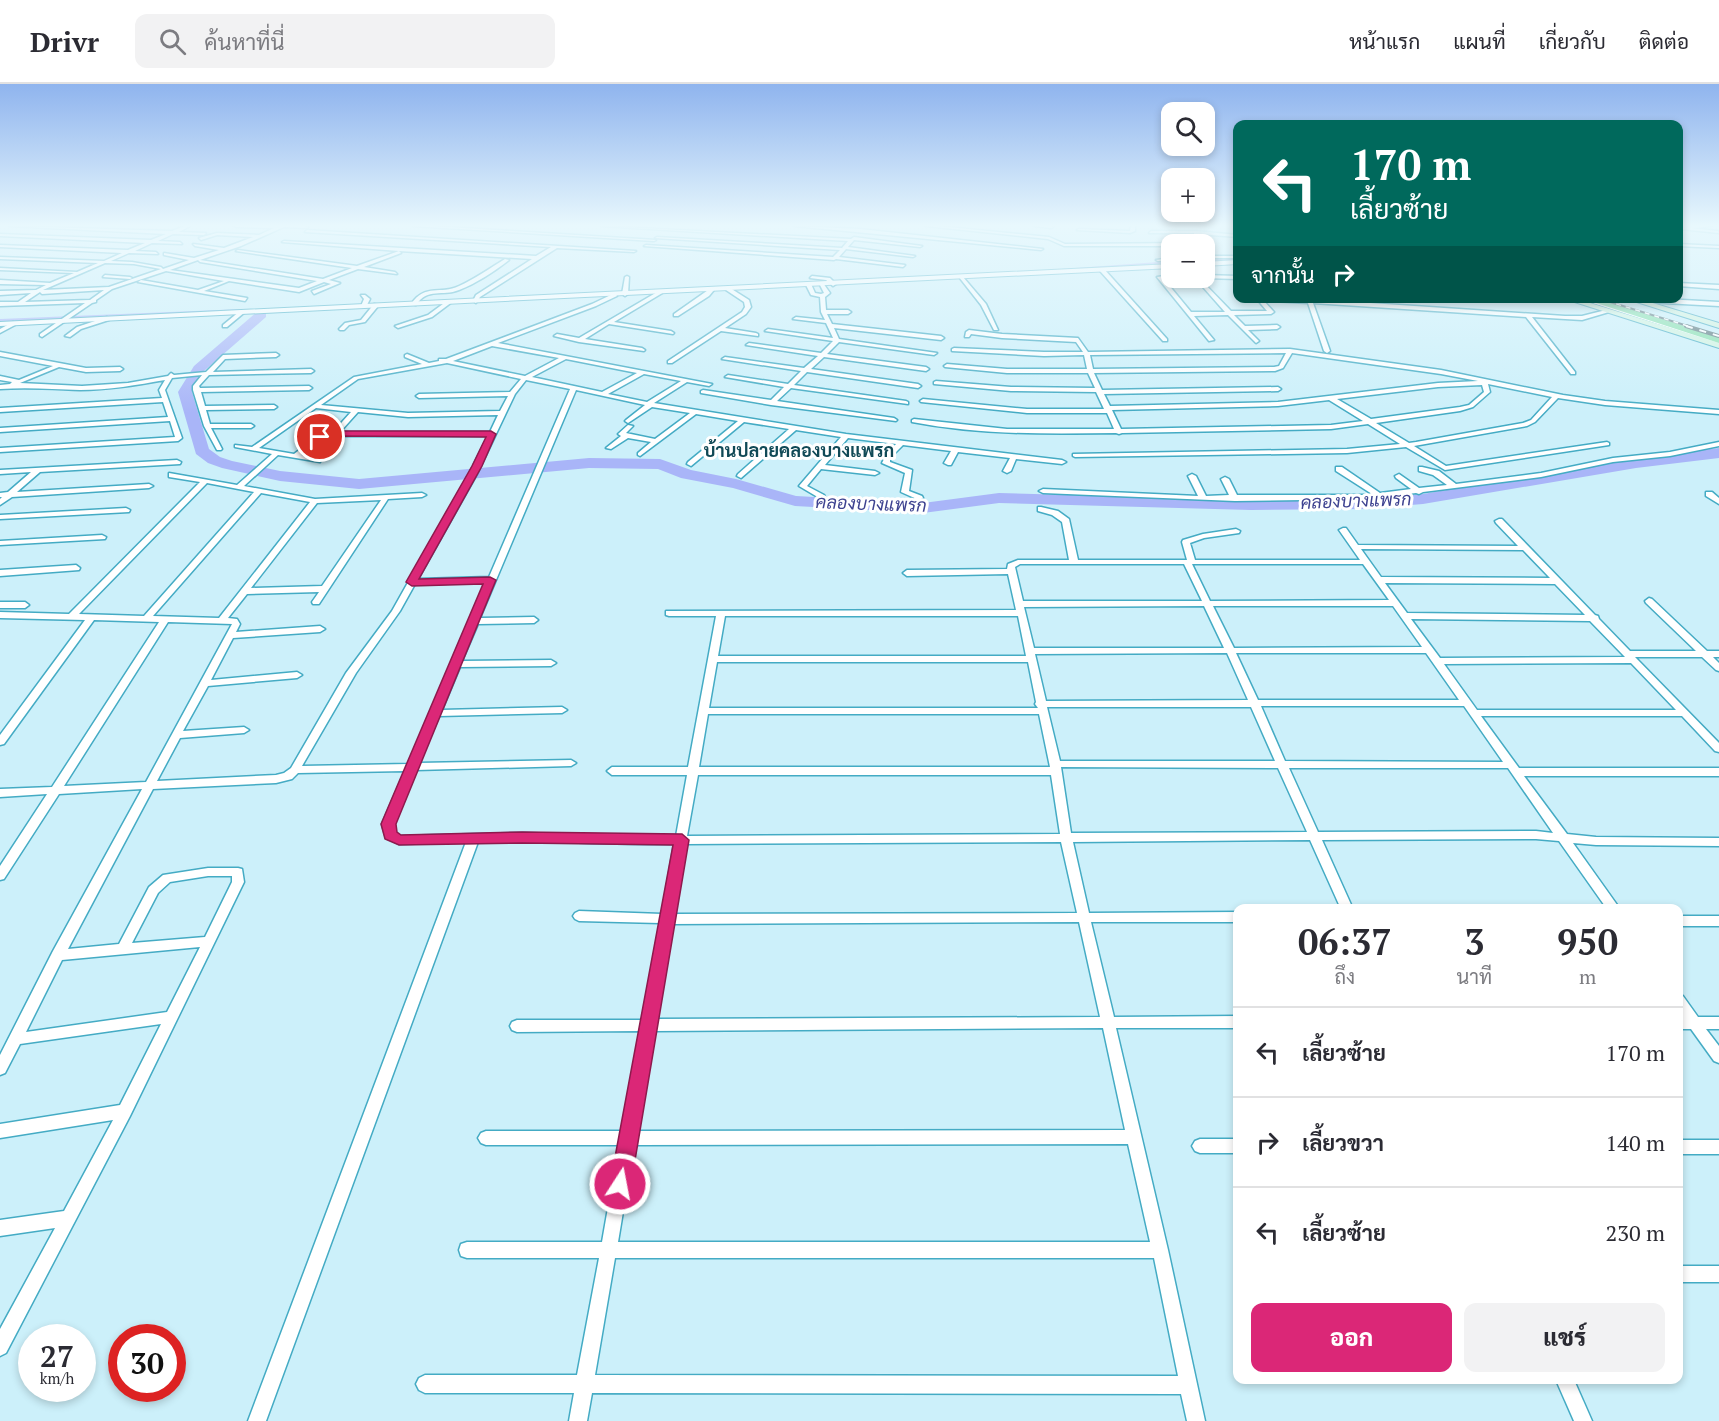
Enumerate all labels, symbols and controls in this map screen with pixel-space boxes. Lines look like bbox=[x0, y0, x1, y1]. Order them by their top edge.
search box bbox=[135, 14, 555, 68]
text: Drivr bbox=[30, 23, 99, 60]
icon: search bbox=[156, 25, 189, 58]
text: ค้นหาที่นี่ bbox=[204, 27, 285, 56]
text: หน้าแรก bbox=[1349, 27, 1420, 55]
text: แผนที่ bbox=[1453, 27, 1506, 55]
text: เกี่ยวกับ bbox=[1539, 27, 1606, 55]
text: ติดต่อ bbox=[1639, 27, 1689, 55]
map controls bbox=[1161, 102, 1215, 288]
button: search bbox=[1161, 102, 1215, 156]
text: 170 m bbox=[1350, 136, 1471, 192]
icon: left bbox=[1251, 144, 1329, 222]
button: + bbox=[1161, 168, 1215, 222]
text: เลี้ยวซ้าย bbox=[1350, 191, 1448, 227]
button: − bbox=[1161, 234, 1215, 288]
icon: right bbox=[1327, 258, 1360, 291]
text: จากนั้น bbox=[1251, 260, 1315, 289]
pin bbox=[294, 411, 345, 462]
icon: arrive bbox=[303, 420, 336, 453]
district label: บ้านปลายคลองบางแพรก bbox=[704, 438, 894, 462]
water label: คลองบางแพรก bbox=[1300, 486, 1412, 514]
water label: คลองบางแพรก bbox=[815, 489, 927, 517]
text: 06:37 bbox=[1298, 918, 1392, 965]
text: 3 bbox=[1464, 918, 1485, 965]
text: 950 bbox=[1557, 918, 1618, 965]
text: ถึง bbox=[1334, 963, 1355, 990]
text: นาที bbox=[1457, 963, 1492, 990]
text: m bbox=[1579, 963, 1596, 990]
icon: left bbox=[1251, 1036, 1284, 1069]
text: เลี้ยวซ้าย bbox=[1302, 1038, 1386, 1067]
text: 170 m bbox=[1605, 1038, 1665, 1067]
icon: right bbox=[1251, 1126, 1284, 1159]
text: เลี้ยวขวา bbox=[1302, 1128, 1384, 1157]
text: 140 m bbox=[1605, 1128, 1665, 1157]
position arrow bbox=[588, 1152, 652, 1216]
icon: left bbox=[1251, 1216, 1284, 1249]
text: เลี้ยวซ้าย bbox=[1302, 1218, 1386, 1247]
text: 230 m bbox=[1605, 1218, 1665, 1247]
button: ออก bbox=[1251, 1303, 1452, 1372]
button: แชร์ bbox=[1464, 1303, 1665, 1372]
speed limit sign: 30 bbox=[108, 1324, 186, 1402]
text: 27 bbox=[40, 1336, 74, 1376]
text: km/h bbox=[40, 1368, 74, 1388]

